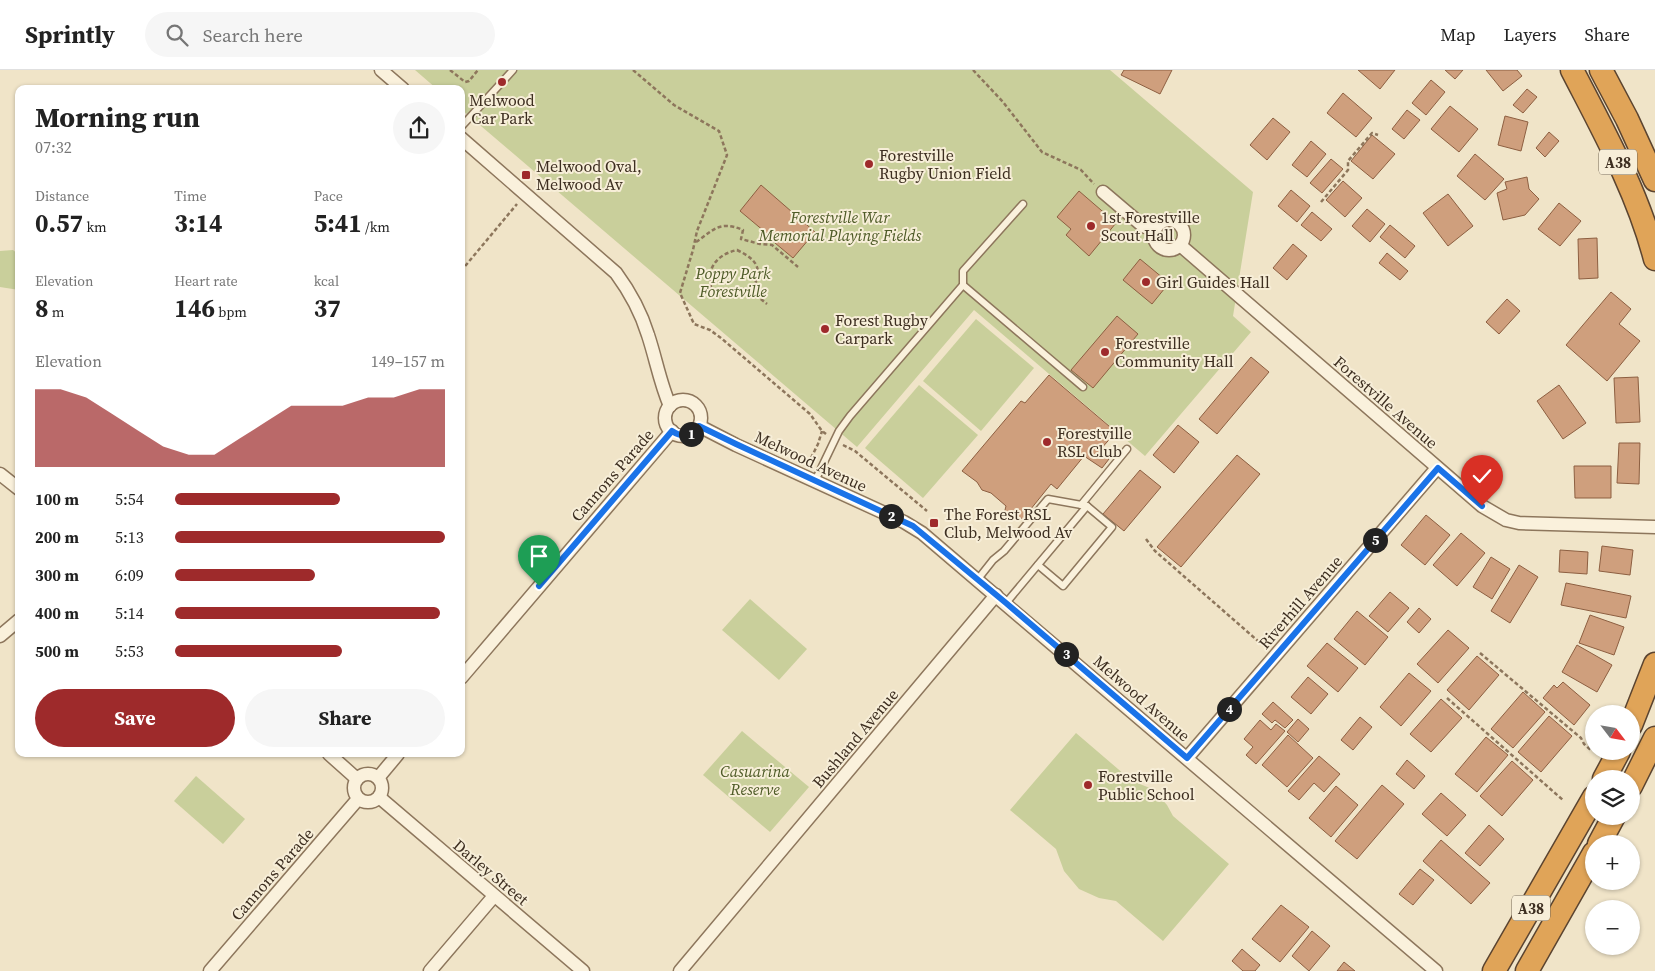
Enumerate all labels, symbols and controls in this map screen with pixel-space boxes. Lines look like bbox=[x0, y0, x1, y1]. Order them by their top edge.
search box bbox=[145, 12, 495, 57]
text: Sprintly bbox=[25, 18, 115, 51]
icon: search bbox=[163, 21, 191, 49]
text: Search here bbox=[203, 22, 303, 48]
text: Map bbox=[1440, 22, 1475, 47]
text: Layers bbox=[1503, 22, 1556, 47]
text: Share bbox=[1584, 22, 1630, 47]
marker: Melwood Car Park bbox=[496, 76, 508, 88]
place label: Melwood Car Park bbox=[469, 89, 535, 129]
text: Morning run bbox=[35, 98, 200, 136]
button: share bbox=[393, 102, 445, 154]
text: 07:32 bbox=[35, 136, 72, 158]
place label: Forestville Rugby Union Field bbox=[879, 144, 1011, 184]
road number: A38 bbox=[1599, 150, 1637, 174]
place label: Melwood Oval, Melwood Av bbox=[536, 155, 642, 195]
marker: Forestville Rugby Union Field bbox=[863, 158, 875, 170]
marker: Melwood Oval, Melwood Av bbox=[520, 169, 532, 181]
text: Distance bbox=[35, 186, 89, 206]
text: Time bbox=[174, 186, 207, 206]
text: Pace bbox=[314, 186, 343, 206]
text: 0.57 bbox=[35, 206, 83, 240]
text: 3:14 bbox=[174, 206, 222, 240]
text: 5:41 bbox=[314, 206, 362, 240]
park label: Forestville War Memorial Playing Fields bbox=[758, 206, 922, 246]
place label: 1st Forestville Scout Hall bbox=[1101, 206, 1200, 246]
text: km bbox=[83, 217, 107, 237]
text: /km bbox=[362, 217, 390, 237]
marker: 1st Forestville Scout Hall bbox=[1085, 220, 1097, 232]
park label: Poppy Park Forestville bbox=[694, 262, 771, 302]
text: Elevation bbox=[35, 271, 93, 291]
text: Heart rate bbox=[174, 271, 238, 291]
text: kcal bbox=[314, 271, 339, 291]
place label: Girl Guides Hall bbox=[1156, 271, 1270, 293]
marker: Girl Guides Hall bbox=[1140, 276, 1152, 288]
text: 8 bbox=[35, 291, 49, 325]
text: 146 bbox=[174, 291, 215, 325]
text: 37 bbox=[314, 291, 341, 325]
text: m bbox=[49, 302, 64, 322]
text: bpm bbox=[215, 302, 247, 322]
place label: Forest Rugby Carpark bbox=[835, 309, 929, 349]
marker: Forest Rugby Carpark bbox=[819, 323, 831, 335]
place label: Forestville Community Hall bbox=[1115, 332, 1234, 372]
marker: Forestville Community Hall bbox=[1099, 346, 1111, 358]
text: Elevation bbox=[35, 350, 102, 372]
text: 149–157 m bbox=[371, 350, 445, 372]
street label: Forestville Avenue bbox=[1329, 351, 1443, 453]
pin: 1 bbox=[678, 422, 704, 446]
place label: Forestville RSL Club bbox=[1057, 422, 1132, 462]
street label: Cannons Parade bbox=[566, 424, 658, 526]
text: 1 bbox=[688, 424, 695, 444]
street label: Melwood Avenue bbox=[751, 425, 871, 497]
marker: Forestville RSL Club bbox=[1041, 436, 1053, 448]
pin bbox=[1461, 455, 1503, 506]
icon: check bbox=[1468, 462, 1496, 490]
text: 100 m bbox=[35, 488, 79, 510]
text: 5:54 bbox=[115, 488, 144, 510]
place label: The Forest RSL Club, Melwood Av bbox=[944, 503, 1072, 543]
pin: 2 bbox=[878, 504, 904, 528]
text: 2 bbox=[888, 506, 895, 526]
marker: The Forest RSL Club, Melwood Av bbox=[928, 517, 940, 529]
text: 200 m bbox=[35, 526, 79, 548]
text: 5:13 bbox=[115, 526, 144, 548]
pin: 5 bbox=[1362, 528, 1388, 552]
text: 5 bbox=[1372, 530, 1379, 550]
pin bbox=[518, 535, 560, 586]
icon: arrive bbox=[525, 542, 553, 570]
street label: Riverhill Avenue bbox=[1253, 550, 1347, 654]
text: 300 m bbox=[35, 564, 79, 586]
text: 6:09 bbox=[115, 564, 144, 586]
text: 400 m bbox=[35, 602, 79, 624]
text: 5:14 bbox=[115, 602, 144, 624]
text: 500 m bbox=[35, 640, 79, 662]
text: 5:53 bbox=[115, 640, 144, 662]
pin: 3 bbox=[1054, 642, 1078, 666]
text: 3 bbox=[1063, 644, 1070, 664]
street label: Melwood Avenue bbox=[1089, 650, 1195, 746]
street label: Bushland Avenue bbox=[807, 684, 903, 792]
button: Save bbox=[35, 689, 235, 747]
button: Share bbox=[245, 689, 445, 747]
pin: 4 bbox=[1216, 696, 1242, 722]
text: 4 bbox=[1226, 699, 1233, 719]
north arrow bbox=[1585, 705, 1640, 760]
map controls bbox=[1585, 705, 1640, 955]
park label: Casuarina Reserve bbox=[720, 760, 790, 800]
place label: Forestville Public School bbox=[1098, 765, 1195, 805]
button: layers bbox=[1585, 770, 1640, 825]
marker: Forestville Public School bbox=[1082, 779, 1094, 791]
street label: Cannons Parade bbox=[226, 823, 318, 925]
street label: Darley Street bbox=[449, 834, 534, 911]
button: + bbox=[1585, 835, 1640, 890]
road number: A38 bbox=[1512, 896, 1550, 920]
button: − bbox=[1585, 900, 1640, 955]

